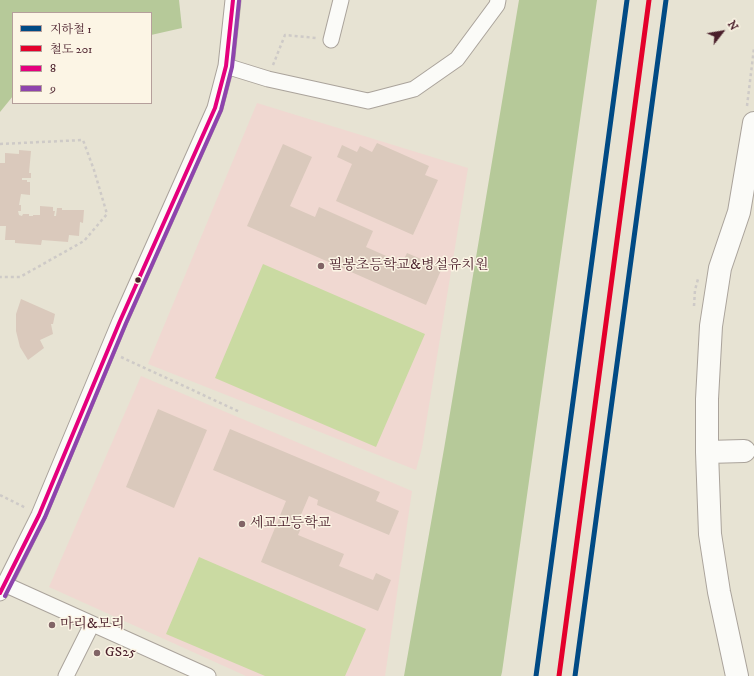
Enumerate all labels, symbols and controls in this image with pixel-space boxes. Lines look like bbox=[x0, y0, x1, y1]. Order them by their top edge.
legend bbox=[12, 12, 152, 104]
north arrow bbox=[702, 12, 742, 52]
text: N bbox=[724, 18, 741, 33]
text: 지하철 1 bbox=[50, 22, 92, 37]
text: 철도 201 bbox=[50, 42, 92, 57]
text: 8 bbox=[50, 61, 56, 76]
text: 9 bbox=[50, 81, 56, 96]
place label: 필봉초등학교&병설유치원 bbox=[329, 258, 489, 274]
marker: 필봉초등학교&병설유치원 bbox=[316, 261, 326, 271]
unlabelled marker bbox=[133, 275, 143, 285]
place label: 세교고등학교 bbox=[250, 516, 331, 532]
marker: 세교고등학교 bbox=[237, 519, 247, 529]
place label: 마리&모리 bbox=[60, 617, 125, 633]
marker: 마리&모리 bbox=[47, 620, 57, 630]
place label: GS25 bbox=[105, 645, 136, 661]
marker: GS25 bbox=[92, 648, 102, 658]

